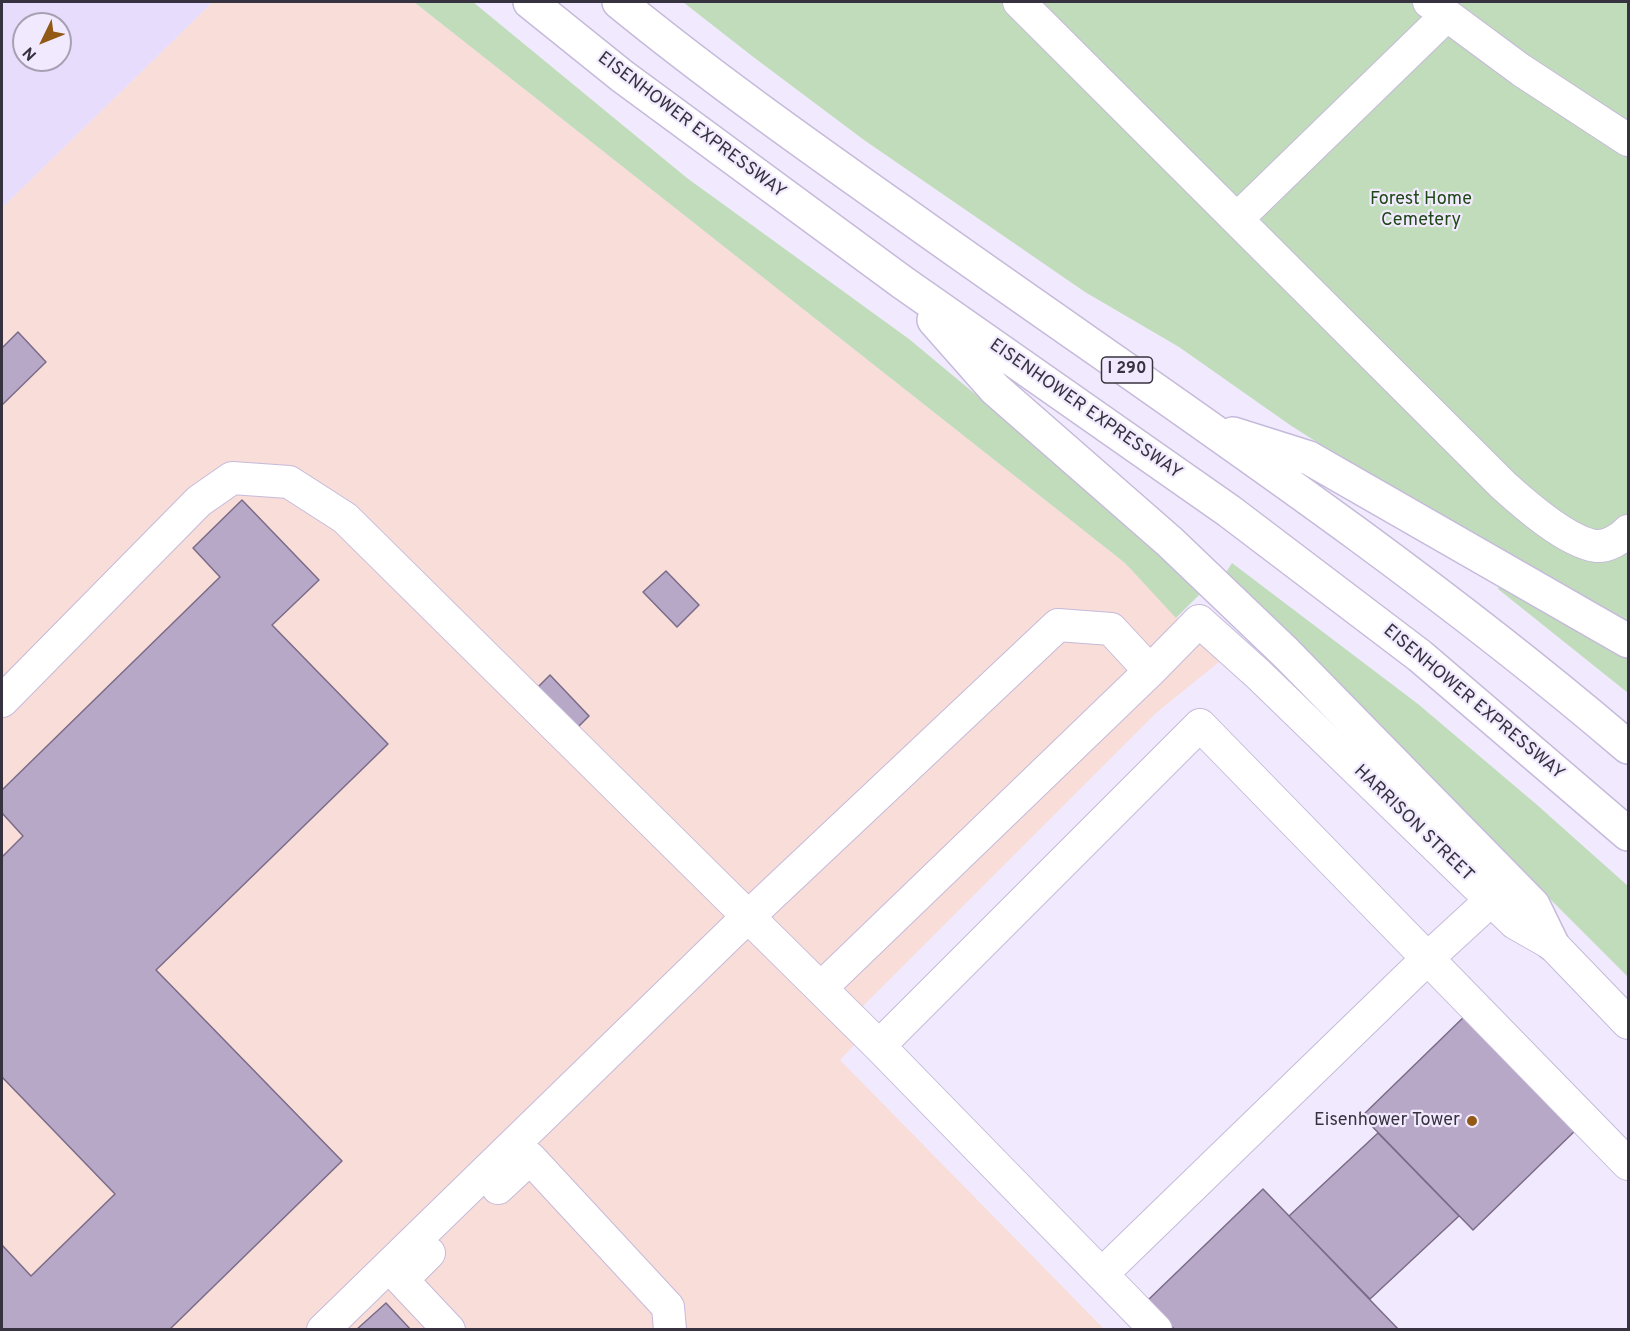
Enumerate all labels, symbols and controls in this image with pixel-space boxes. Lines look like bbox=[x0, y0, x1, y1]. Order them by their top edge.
north arrow bbox=[12, 12, 72, 72]
text: N bbox=[19, 42, 42, 64]
street label: EISENHOWER EXPRESSWAY bbox=[593, 48, 789, 204]
park label: Forest Home Cemetery bbox=[1370, 189, 1472, 232]
street label: EISENHOWER EXPRESSWAY bbox=[985, 335, 1185, 485]
road number: I 290 bbox=[1102, 357, 1152, 383]
street label: EISENHOWER EXPRESSWAY bbox=[1378, 621, 1568, 785]
street label: HARRISON STREET bbox=[1348, 761, 1478, 887]
place label: Eisenhower Tower bbox=[1314, 1110, 1460, 1132]
marker: Eisenhower Tower bbox=[1465, 1114, 1479, 1128]

